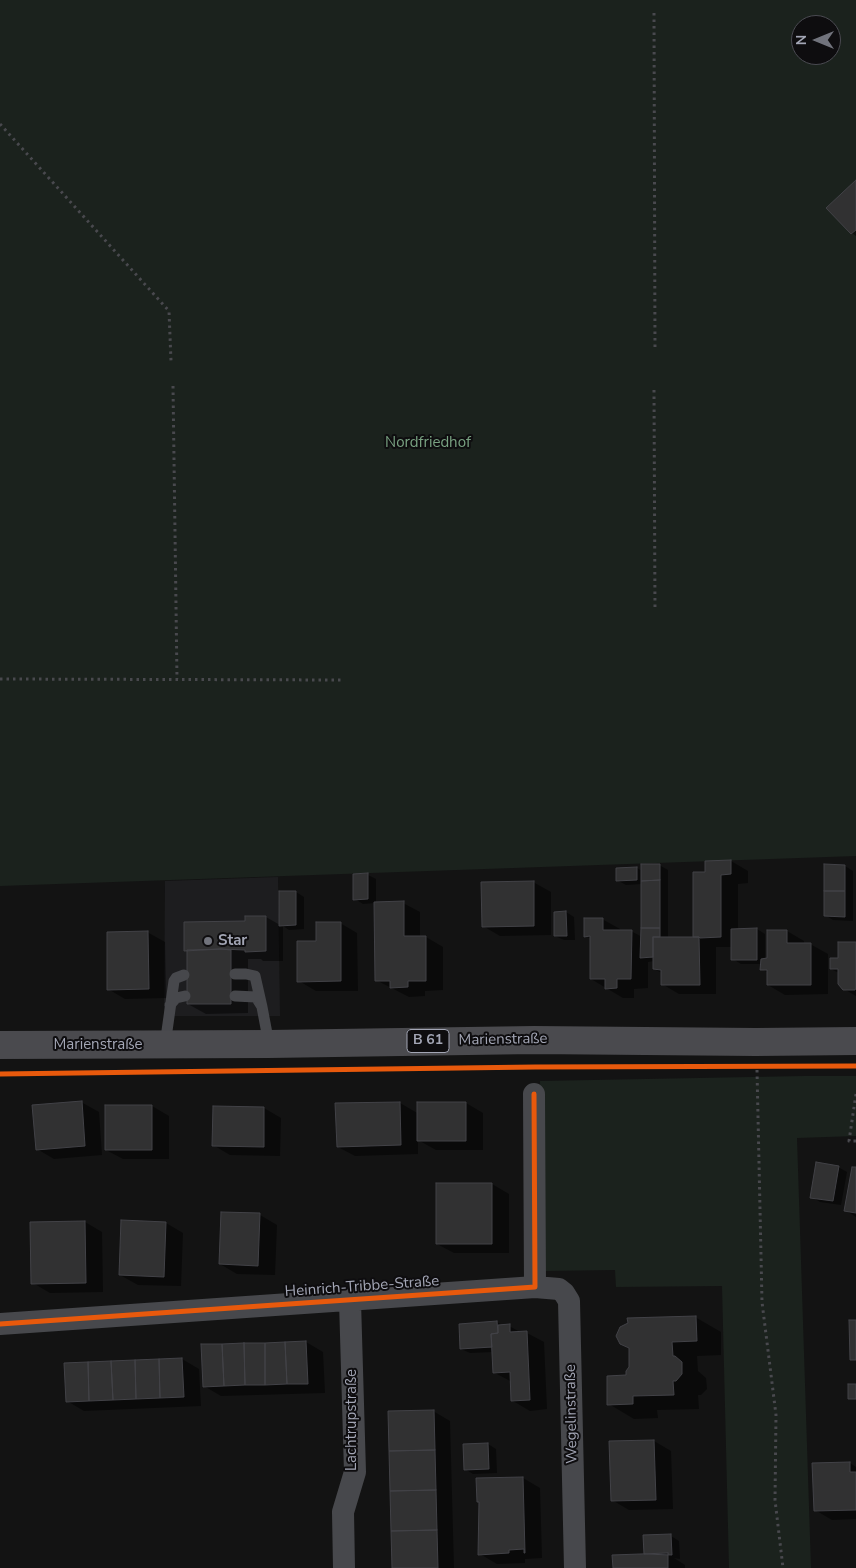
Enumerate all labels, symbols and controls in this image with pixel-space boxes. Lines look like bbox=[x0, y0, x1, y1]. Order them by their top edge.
north arrow bbox=[791, 15, 841, 65]
text: N bbox=[792, 35, 811, 45]
park label: Nordfriedhof bbox=[385, 434, 471, 452]
place label: Star bbox=[218, 932, 247, 950]
marker: Star bbox=[202, 935, 214, 947]
road number: B 61 bbox=[407, 1030, 449, 1052]
street label: Marienstraße bbox=[458, 1030, 548, 1050]
street label: Marienstraße bbox=[54, 1036, 142, 1054]
street label: Heinrich-Tribbe-Straße bbox=[284, 1273, 440, 1301]
street label: Wegelinstraße bbox=[562, 1364, 582, 1464]
street label: Lachtrupstraße bbox=[343, 1369, 361, 1471]

